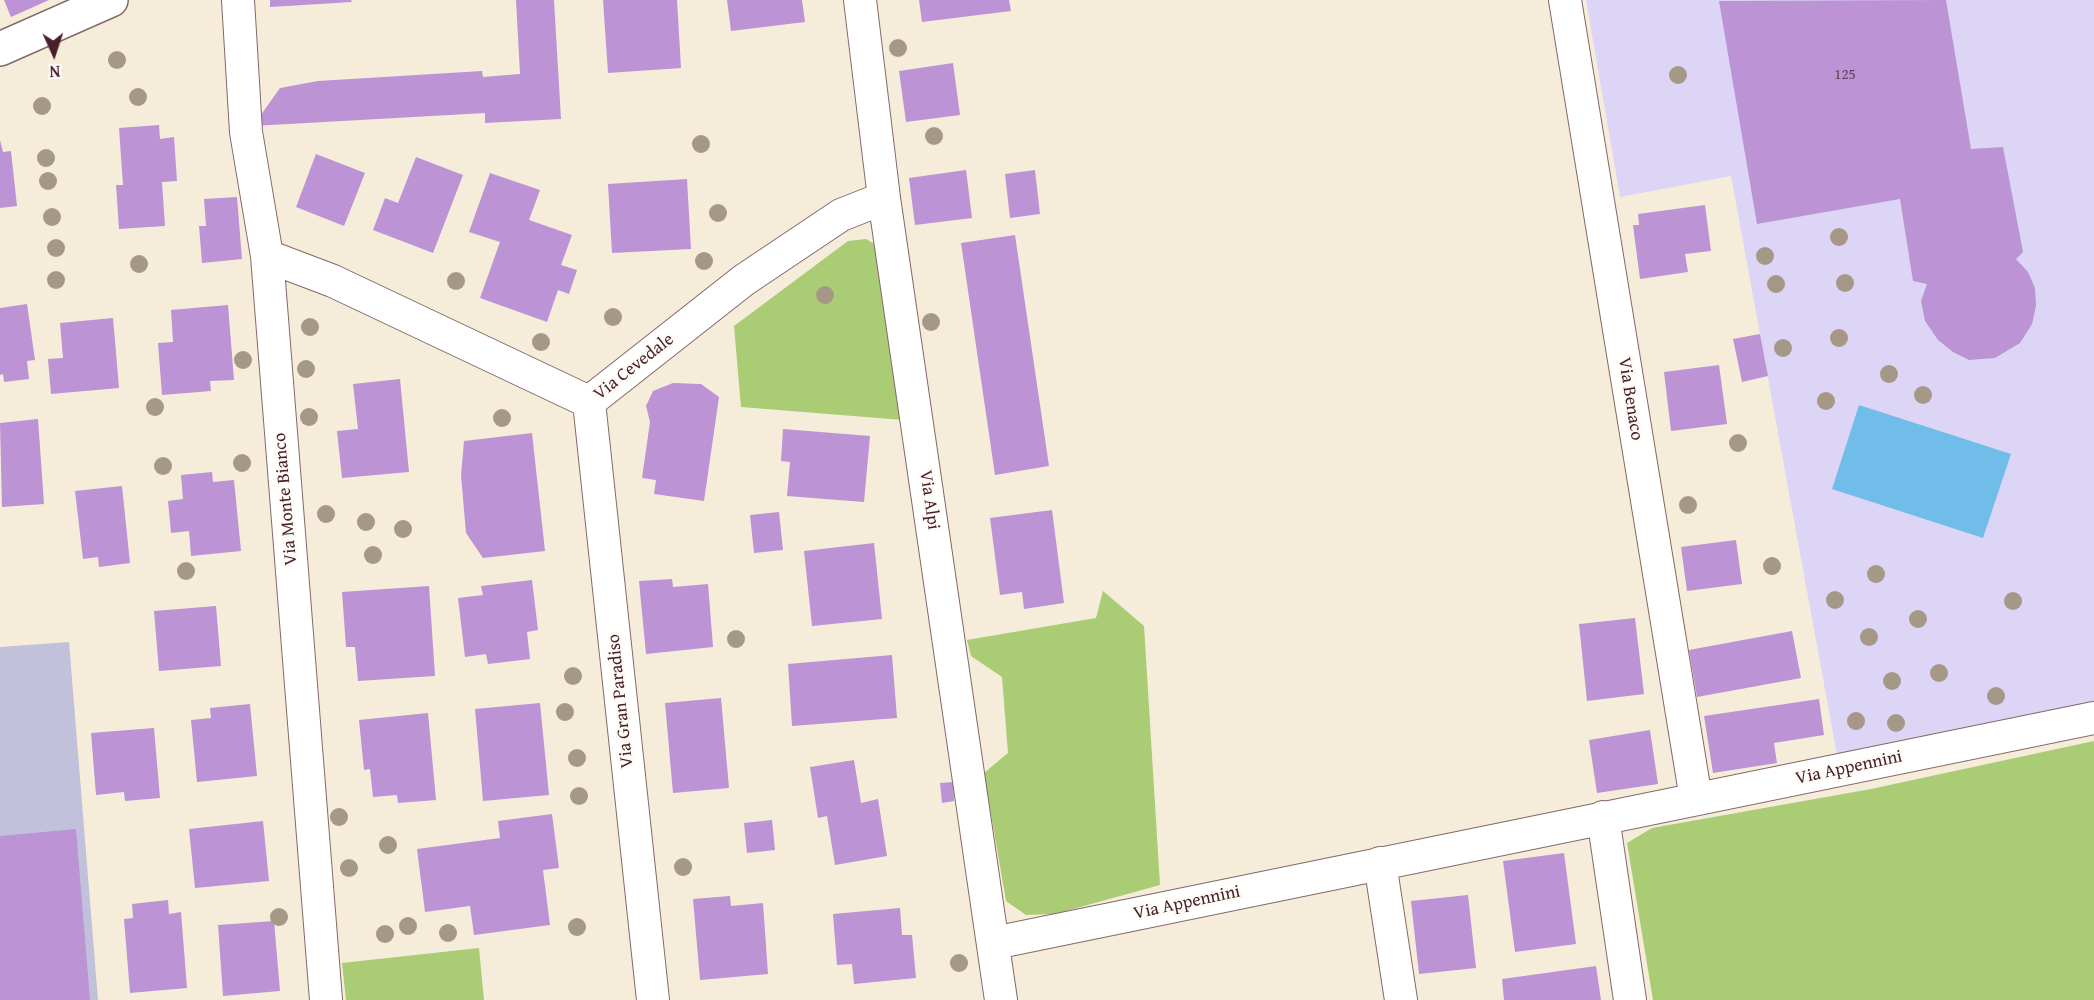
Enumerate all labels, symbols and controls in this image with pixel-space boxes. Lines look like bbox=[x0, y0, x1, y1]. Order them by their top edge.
north arrow bbox=[24, 24, 84, 84]
text: N bbox=[49, 60, 61, 84]
house number: 125 bbox=[1834, 66, 1856, 84]
street label: Via Cevedale bbox=[589, 329, 679, 405]
street label: Via Benaco bbox=[1613, 356, 1647, 442]
street label: Via Monte Bianco bbox=[269, 432, 303, 566]
street label: Via Alpi bbox=[914, 469, 944, 531]
street label: Via Gran Paradiso bbox=[603, 633, 639, 769]
street label: Via Appennini bbox=[1794, 746, 1904, 790]
street label: Via Appennini bbox=[1132, 881, 1242, 925]

